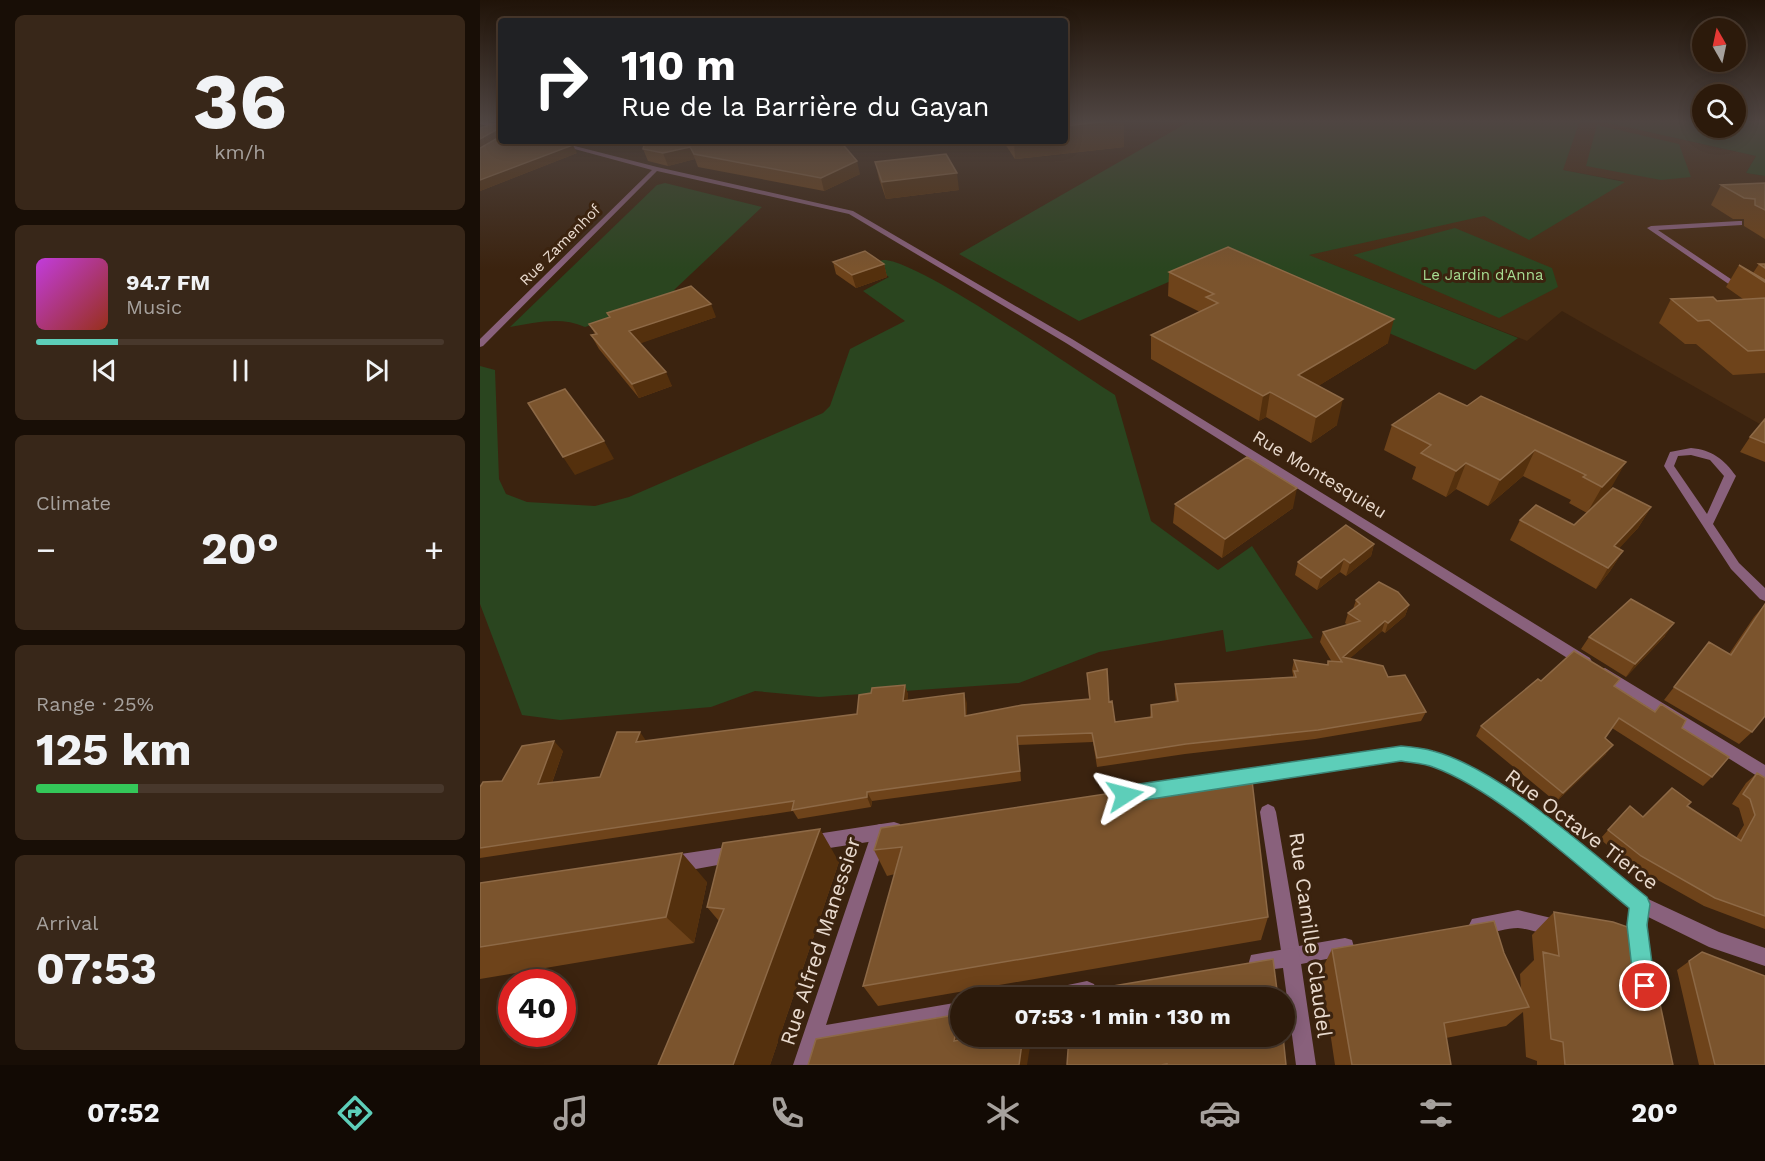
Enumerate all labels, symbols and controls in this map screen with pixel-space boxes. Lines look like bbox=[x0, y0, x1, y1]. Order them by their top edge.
north arrow bbox=[1692, 18, 1746, 72]
map controls bbox=[1692, 18, 1746, 138]
text: 110 m bbox=[621, 41, 736, 90]
icon: right bbox=[522, 42, 600, 120]
text: 36 bbox=[193, 55, 287, 147]
button: search bbox=[1692, 84, 1746, 138]
text: Rue de la Barrière du Gayan bbox=[621, 91, 989, 123]
text: km/h bbox=[214, 140, 266, 164]
street label: Rue Zamenhof bbox=[516, 201, 604, 289]
park label: Le Jardin d'Anna bbox=[1423, 266, 1544, 284]
text: 94.7 FM bbox=[126, 270, 210, 295]
text: Music bbox=[126, 295, 182, 319]
icon: previous bbox=[88, 354, 121, 387]
icon: pause bbox=[224, 354, 257, 387]
icon: next bbox=[360, 354, 393, 387]
street label: Rue Montesquieu bbox=[1249, 426, 1391, 522]
text: Climate bbox=[36, 491, 111, 515]
text: 20° bbox=[201, 522, 279, 575]
text: − bbox=[36, 530, 56, 569]
text: + bbox=[424, 530, 444, 569]
text: Range · 25% bbox=[36, 692, 154, 716]
text: 125 km bbox=[36, 723, 192, 776]
position arrow bbox=[1093, 763, 1157, 827]
street label: Rue Octave Tierce bbox=[1500, 763, 1664, 895]
street label: Rue Camille Claudel bbox=[1284, 831, 1338, 1040]
street label: Rue Alfred Manessier bbox=[774, 833, 866, 1048]
text: Arrival bbox=[36, 911, 98, 935]
text: 07:53 bbox=[36, 942, 157, 995]
pin bbox=[1619, 960, 1670, 1011]
speed limit sign: 40 bbox=[498, 969, 576, 1047]
icon: arrive bbox=[1628, 969, 1661, 1002]
text: 07:53 · 1 min · 130 m bbox=[1014, 1004, 1231, 1029]
icon: directions bbox=[334, 1092, 376, 1134]
icon: music bbox=[550, 1092, 592, 1134]
icon: phone bbox=[766, 1092, 808, 1134]
icon: climate bbox=[982, 1092, 1024, 1134]
icon: car bbox=[1199, 1092, 1241, 1134]
icon: filters bbox=[1415, 1092, 1457, 1134]
text: 07:52 bbox=[87, 1097, 160, 1129]
text: 20° bbox=[1631, 1097, 1678, 1129]

